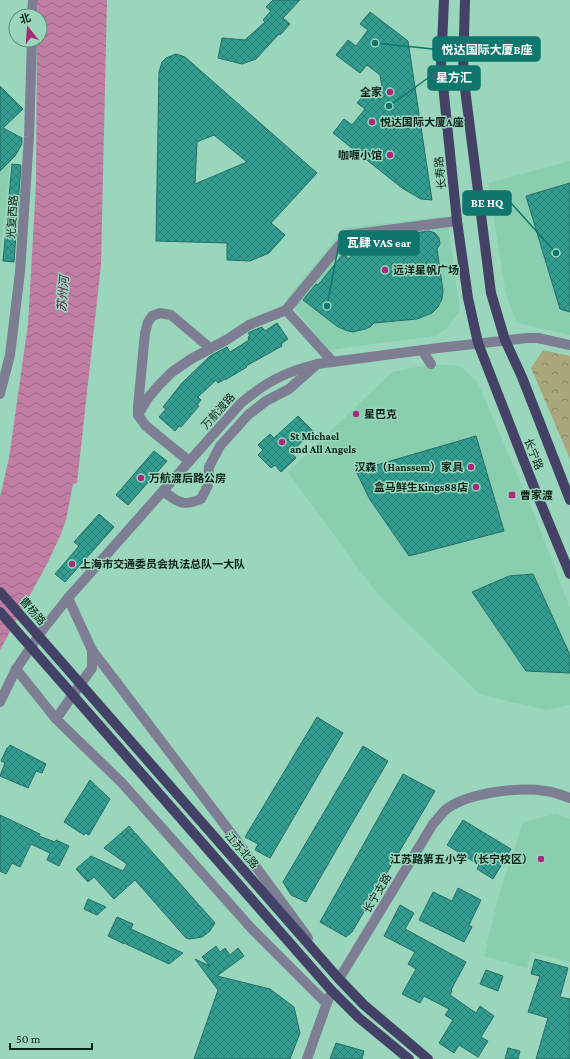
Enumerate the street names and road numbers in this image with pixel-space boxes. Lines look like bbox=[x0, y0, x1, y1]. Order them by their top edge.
street label: 长寿路 bbox=[432, 156, 448, 190]
street label: 光复西路 bbox=[4, 195, 20, 239]
street label: 万航渡路 bbox=[199, 391, 237, 431]
street label: 长宁路 bbox=[522, 436, 546, 472]
street label: 曹杨路 bbox=[18, 595, 48, 627]
street label: 江苏北路 bbox=[223, 829, 261, 871]
street label: 长宁支路 bbox=[361, 871, 393, 915]

